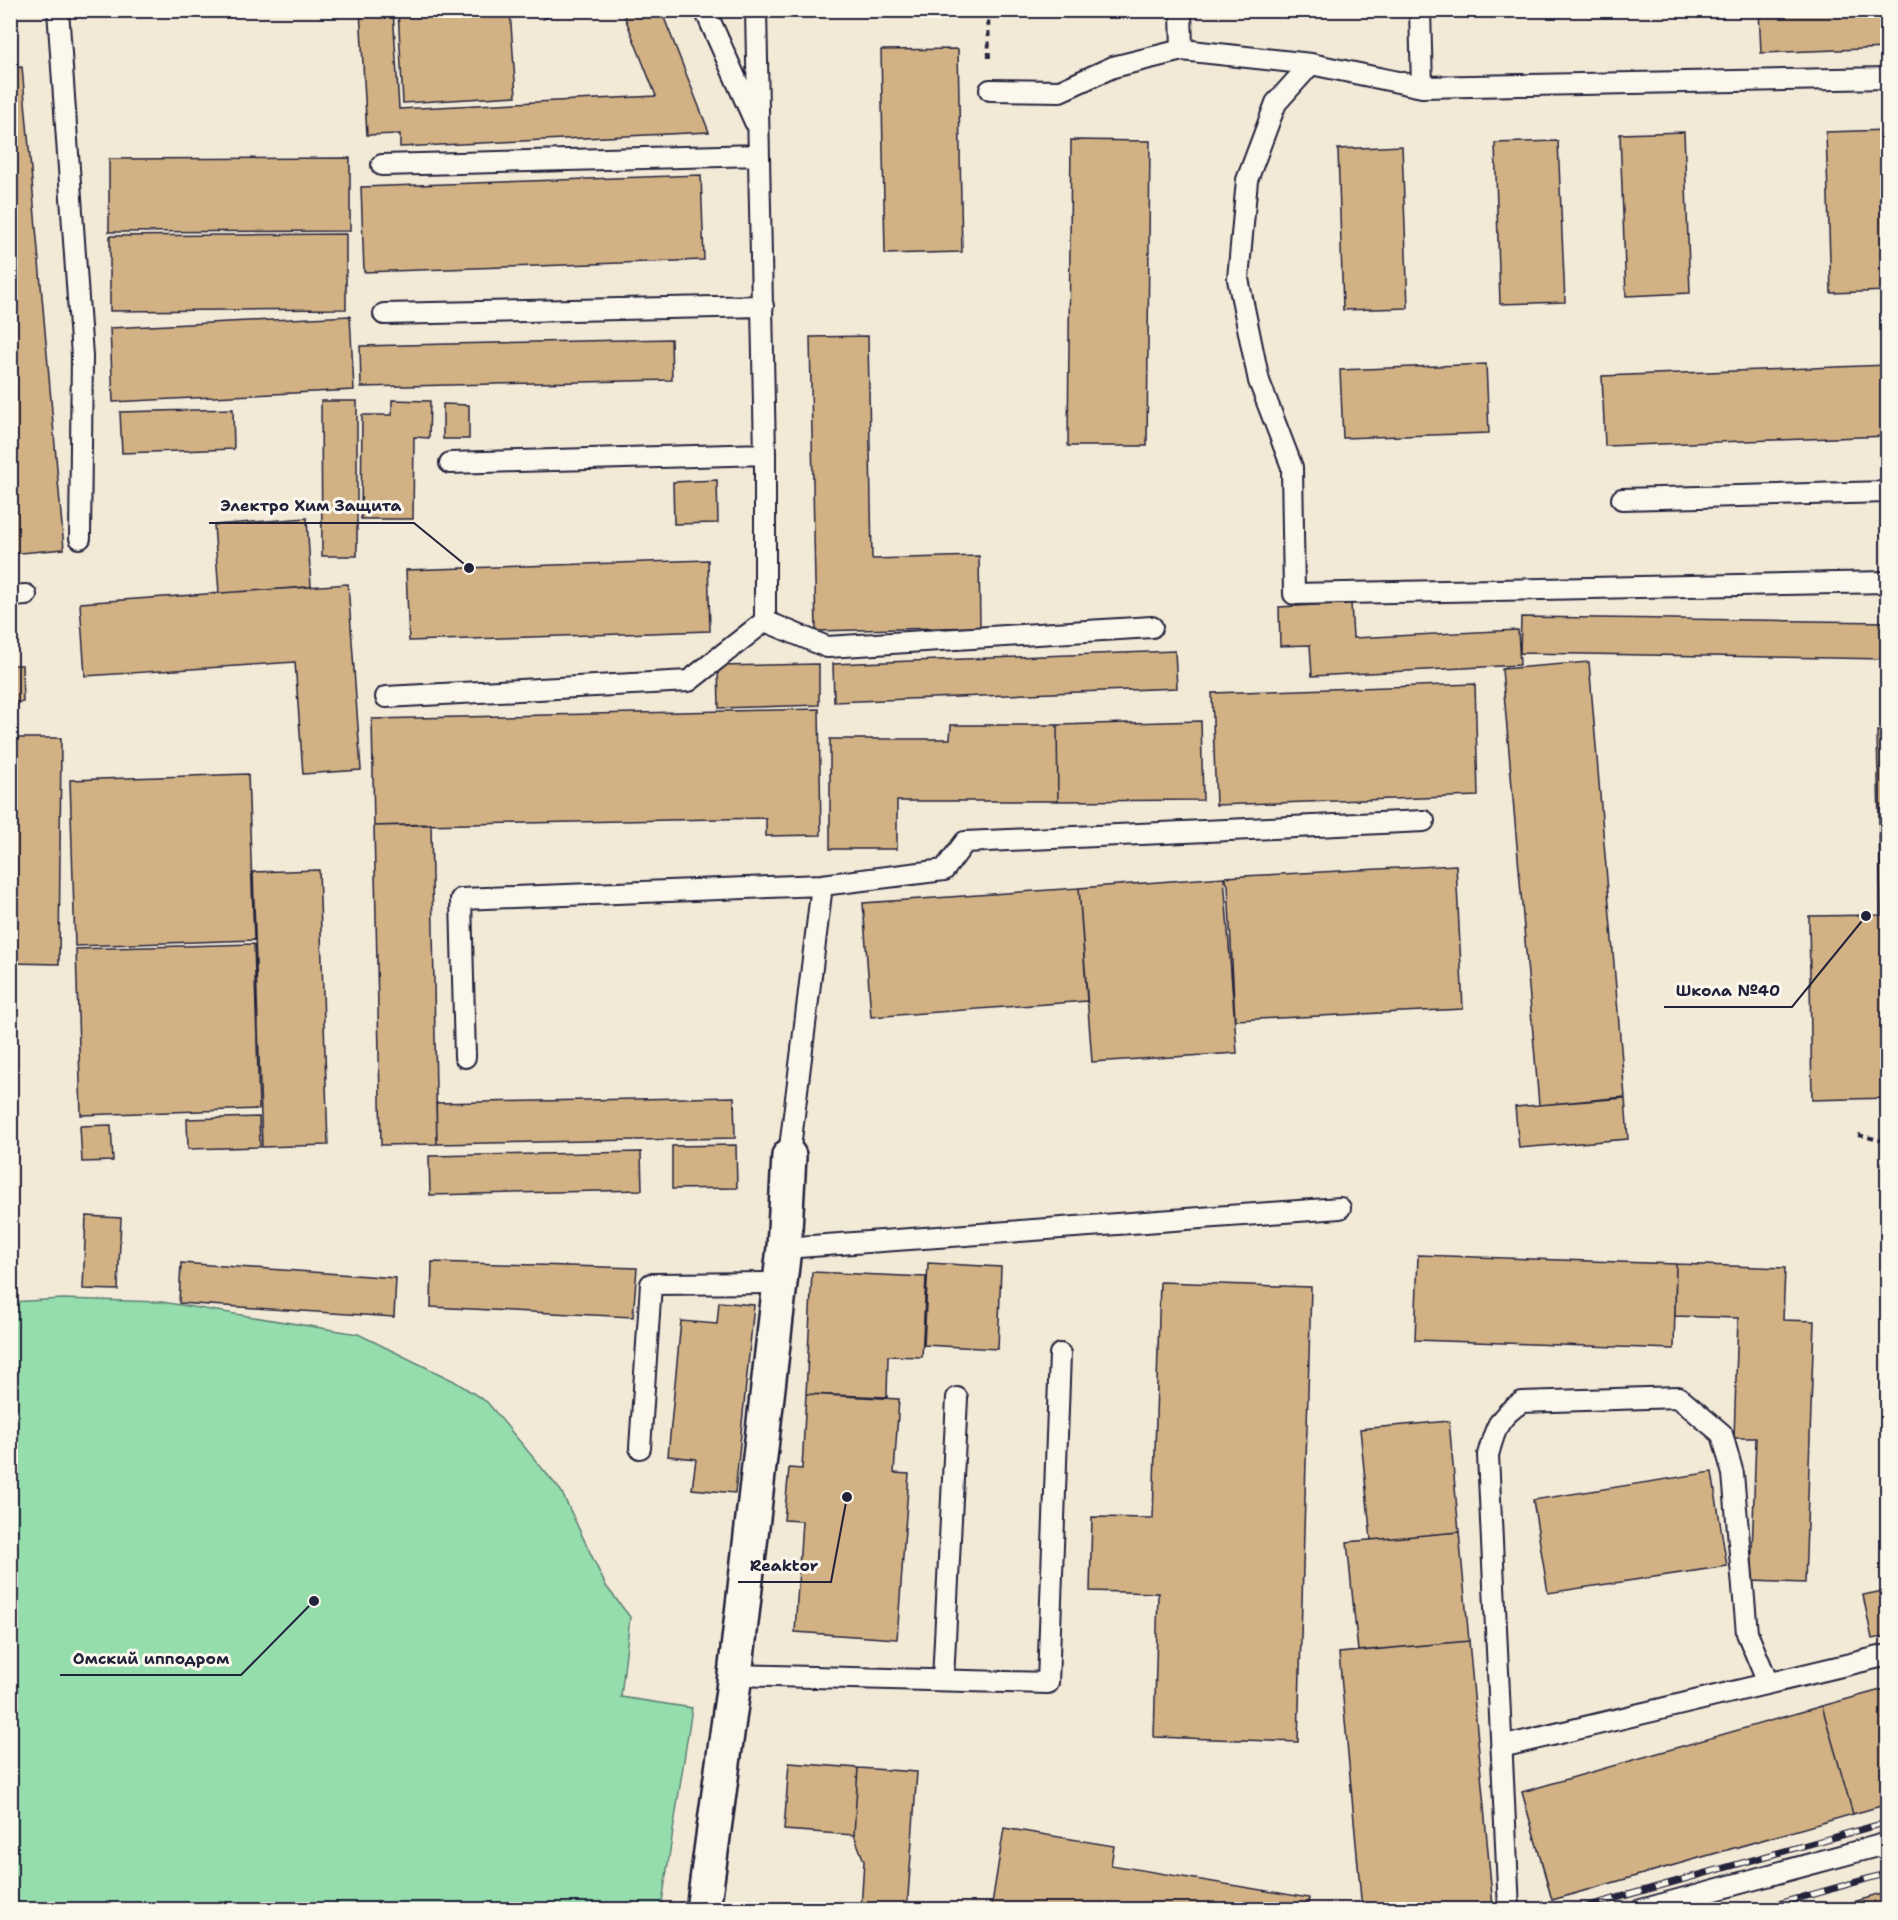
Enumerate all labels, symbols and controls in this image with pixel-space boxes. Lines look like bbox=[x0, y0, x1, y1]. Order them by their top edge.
callout: Электро Хим Защита bbox=[209, 489, 414, 523]
text: Электро Хим Защита bbox=[221, 495, 401, 516]
callout: Школа №40 bbox=[1664, 973, 1792, 1007]
text: Школа №40 bbox=[1676, 980, 1780, 1001]
callout: Reaktor bbox=[738, 1548, 831, 1582]
text: Reaktor bbox=[750, 1555, 819, 1576]
callout: Омский ипподром bbox=[60, 1641, 241, 1675]
text: Омский ипподром bbox=[73, 1648, 230, 1669]

